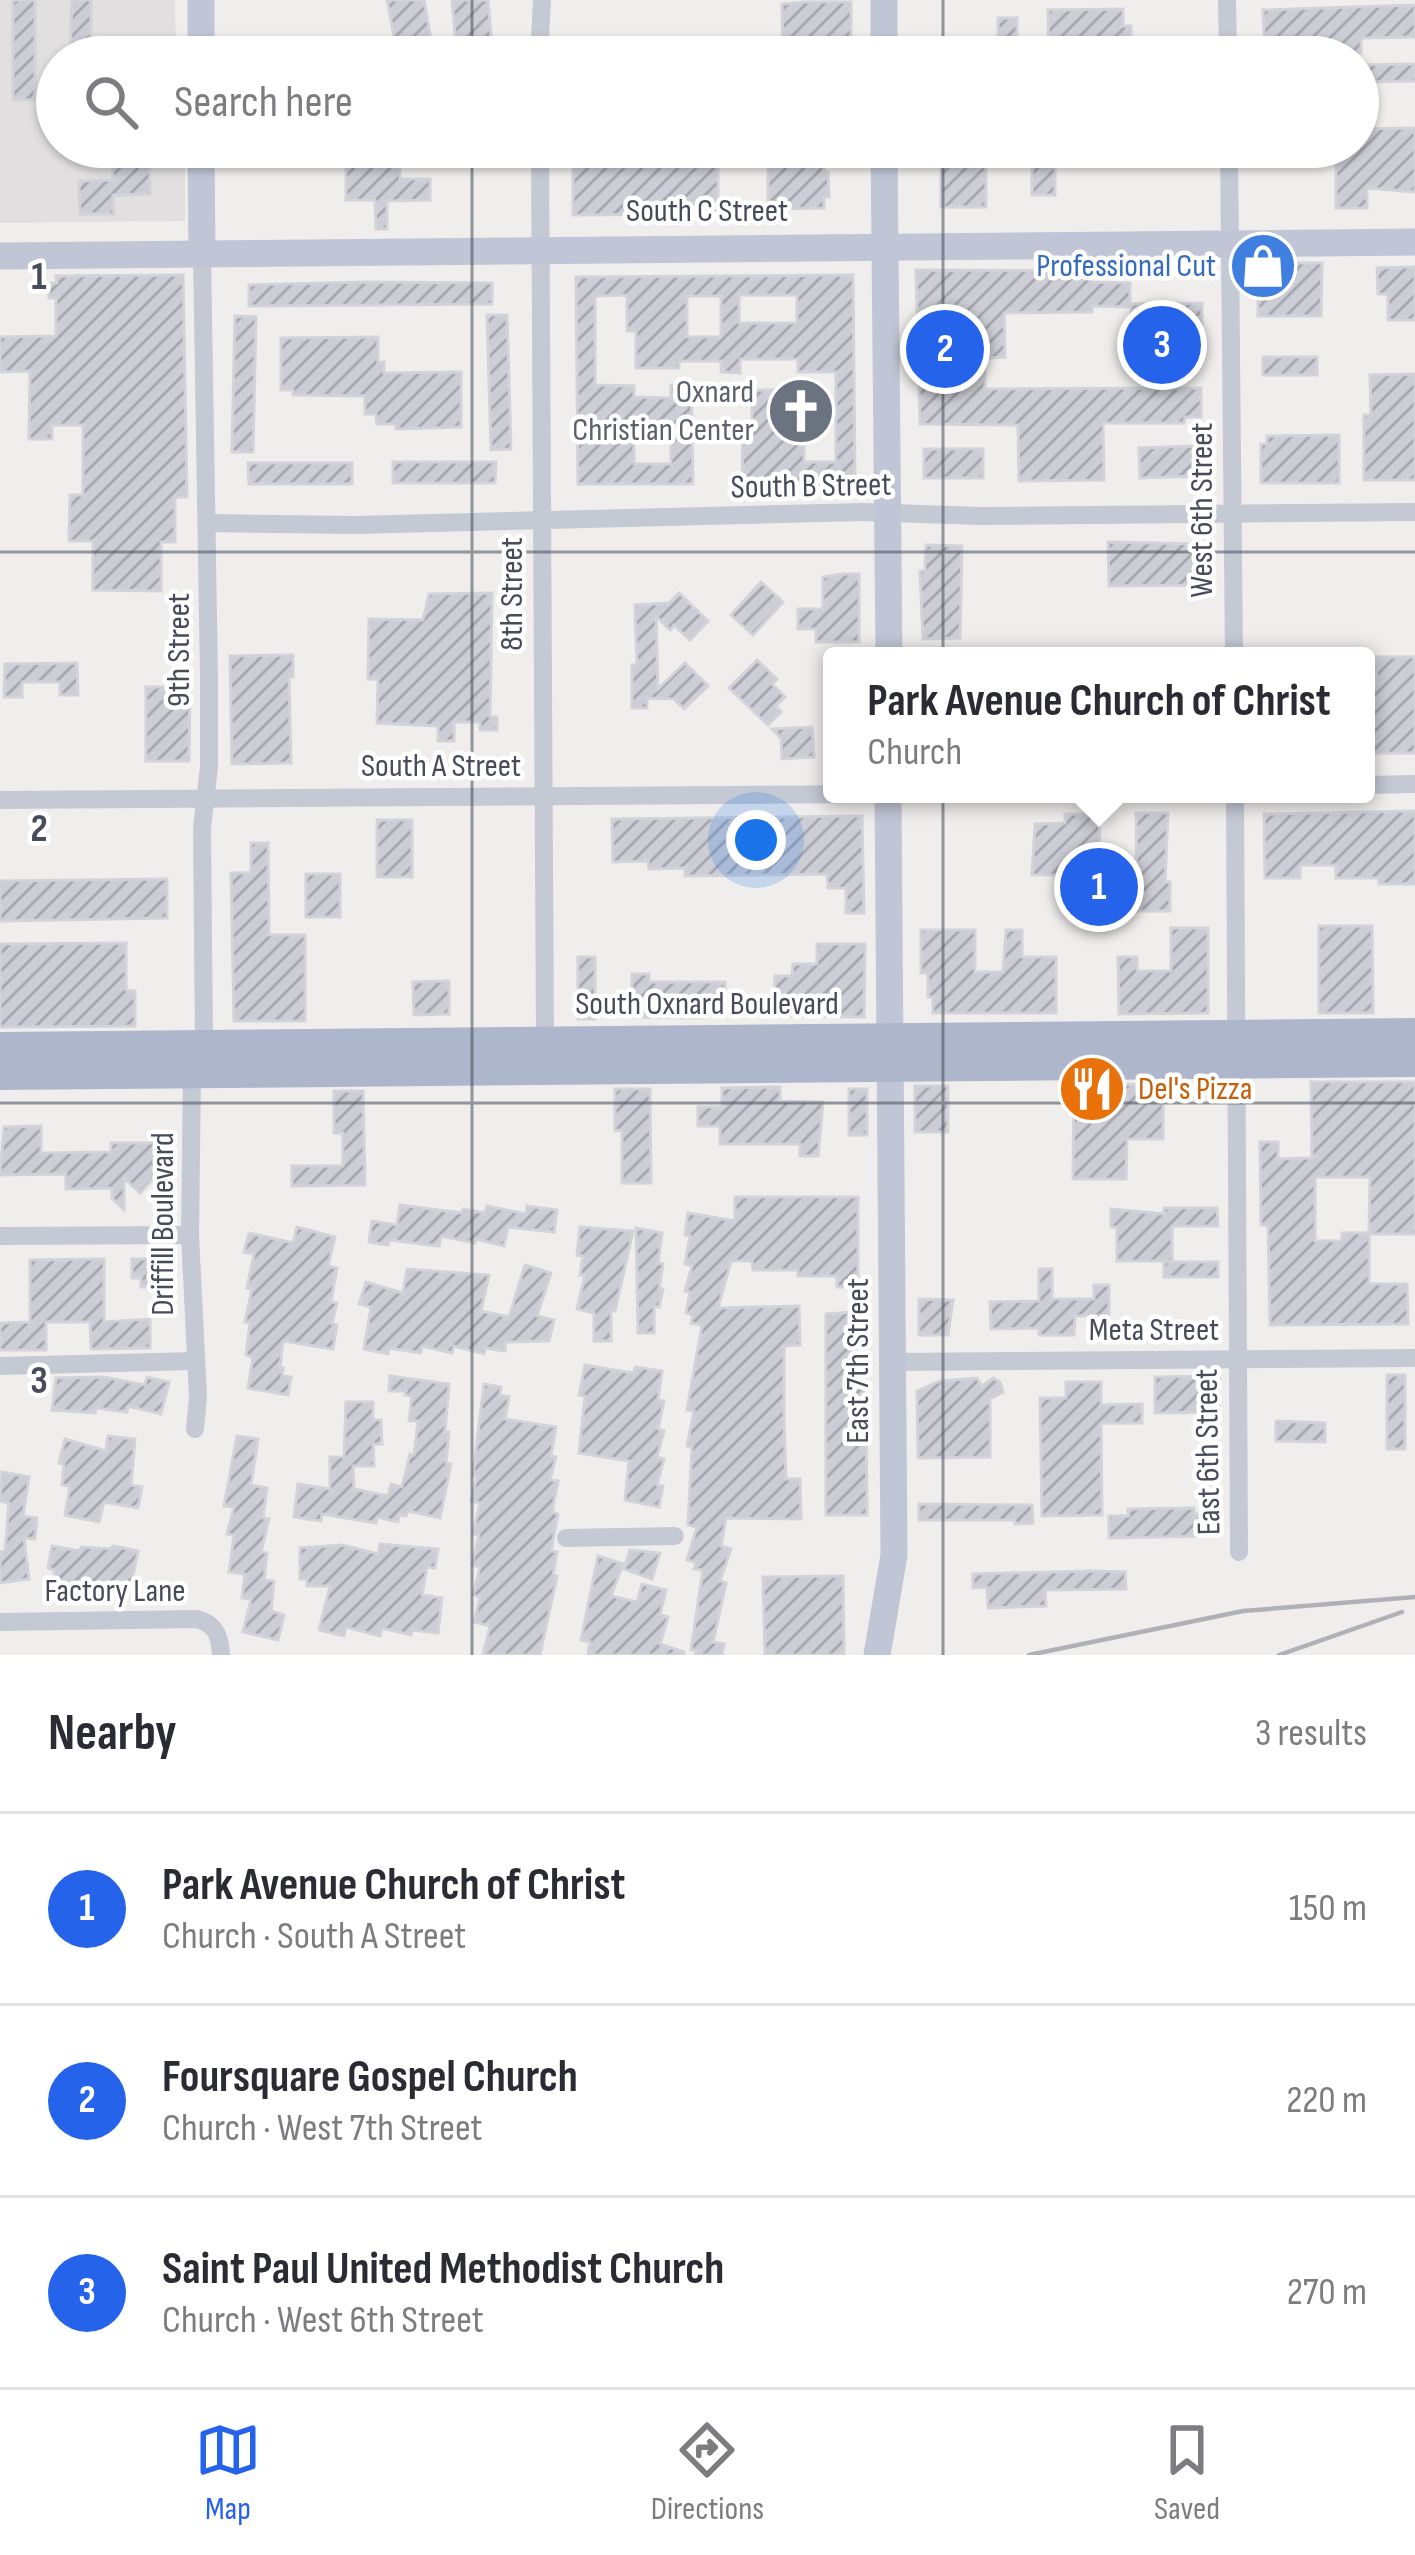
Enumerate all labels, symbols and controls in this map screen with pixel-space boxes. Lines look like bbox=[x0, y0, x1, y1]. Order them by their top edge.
search box bbox=[36, 36, 1379, 168]
icon: search bbox=[78, 69, 144, 135]
text: Search here bbox=[174, 75, 353, 130]
street label: South C Street bbox=[626, 191, 788, 231]
shop icon: Professional Cut bbox=[1228, 231, 1298, 301]
place label: Professional Cut bbox=[1036, 246, 1216, 286]
text: 1 bbox=[31, 254, 47, 301]
pin: 3 bbox=[1123, 300, 1201, 390]
pin: 2 bbox=[906, 304, 984, 394]
place label: Oxnard Christian Center bbox=[572, 372, 754, 450]
church icon: Oxnard Christian Center bbox=[766, 376, 836, 446]
street label: West 6th Street bbox=[1182, 423, 1222, 597]
street label: South B Street bbox=[730, 465, 892, 507]
street label: 8th Street bbox=[492, 537, 532, 651]
street label: 9th Street bbox=[159, 593, 199, 707]
popup bbox=[823, 647, 1375, 803]
text: Park Avenue Church of Christ bbox=[867, 674, 1331, 729]
text: Church bbox=[867, 729, 962, 776]
street label: South A Street bbox=[361, 746, 521, 786]
text: 2 bbox=[30, 806, 48, 853]
your location bbox=[726, 810, 786, 870]
pin: 1 bbox=[1060, 842, 1138, 932]
street label: South Oxnard Boulevard bbox=[575, 984, 839, 1024]
restaurant icon: Del's Pizza bbox=[1057, 1054, 1127, 1124]
place label: Del's Pizza bbox=[1138, 1069, 1252, 1109]
street label: Driffill Boulevard bbox=[143, 1132, 183, 1316]
street label: East 7th Street bbox=[838, 1278, 878, 1444]
street label: Meta Street bbox=[1089, 1310, 1219, 1350]
text: 3 bbox=[30, 1358, 48, 1405]
street label: East 6th Street bbox=[1187, 1368, 1229, 1536]
street label: Factory Lane bbox=[44, 1571, 186, 1611]
text: Nearby bbox=[48, 1703, 177, 1764]
text: 3 results bbox=[1255, 1710, 1367, 1757]
text: Park Avenue Church of Christ bbox=[162, 1858, 625, 1913]
text: 1 bbox=[79, 1885, 95, 1932]
text: 150 m bbox=[1289, 1885, 1367, 1932]
text: Church · South A Street bbox=[162, 1913, 466, 1960]
text: Foursquare Gospel Church bbox=[162, 2050, 578, 2105]
text: 2 bbox=[78, 2077, 96, 2124]
text: 220 m bbox=[1286, 2077, 1367, 2124]
text: Church · West 7th Street bbox=[162, 2105, 482, 2152]
text: Saint Paul United Methodist Church bbox=[162, 2242, 724, 2297]
text: 3 bbox=[78, 2269, 96, 2316]
text: 270 m bbox=[1287, 2269, 1367, 2316]
text: Church · West 6th Street bbox=[162, 2297, 484, 2344]
tab: Map bbox=[195, 2417, 261, 2529]
tab: Directions bbox=[651, 2417, 764, 2529]
tab: Saved bbox=[1154, 2417, 1220, 2529]

